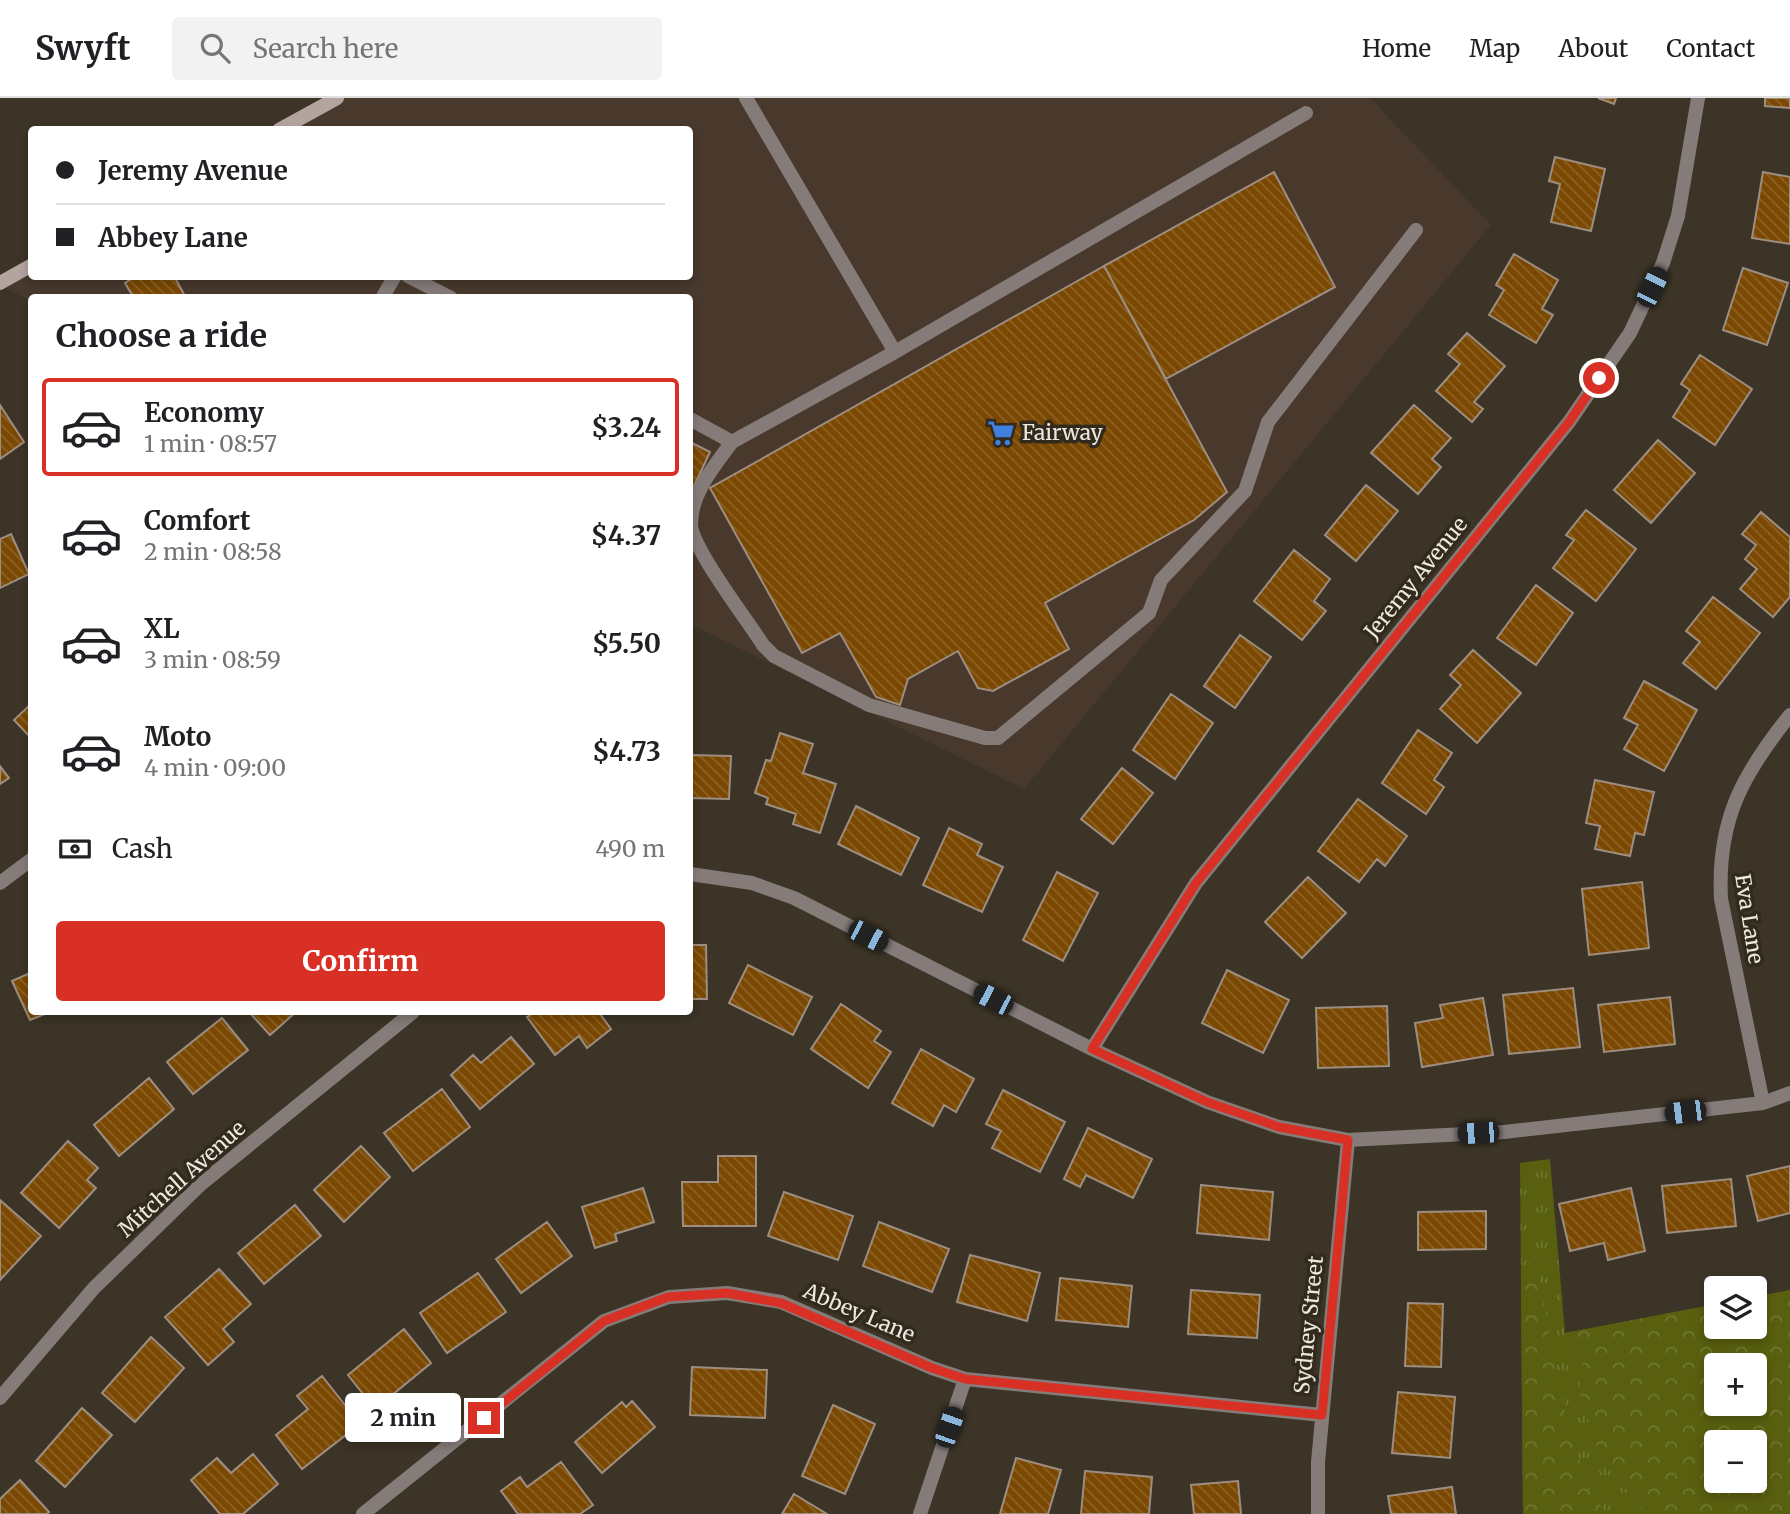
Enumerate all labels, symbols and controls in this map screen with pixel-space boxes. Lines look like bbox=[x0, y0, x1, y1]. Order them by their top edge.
search box bbox=[172, 17, 662, 80]
text: Swyft bbox=[35, 28, 130, 69]
icon: search bbox=[196, 29, 234, 67]
text: Search here bbox=[252, 32, 398, 65]
text: Home bbox=[1362, 33, 1431, 64]
text: Map bbox=[1469, 33, 1520, 64]
text: About bbox=[1558, 33, 1628, 64]
text: Contact bbox=[1666, 33, 1755, 64]
text: Jeremy Avenue bbox=[98, 154, 288, 187]
text: Abbey Lane bbox=[98, 221, 248, 254]
car bbox=[1634, 264, 1671, 310]
text: Choose a ride bbox=[56, 316, 267, 356]
route start bbox=[1583, 362, 1615, 394]
icon: car bbox=[60, 396, 123, 459]
text: Economy bbox=[144, 396, 264, 429]
text: $3.24 bbox=[591, 411, 661, 444]
supermarket icon: Fairway bbox=[986, 418, 1016, 448]
place label: Fairway bbox=[1022, 419, 1104, 446]
text: 1 min · 08:57 bbox=[144, 429, 277, 458]
icon: car bbox=[60, 504, 123, 567]
text: Comfort bbox=[144, 504, 250, 537]
street label: Jeremy Avenue bbox=[1358, 511, 1473, 645]
text: $4.37 bbox=[591, 519, 661, 552]
text: 2 min · 08:58 bbox=[144, 537, 282, 566]
icon: car bbox=[60, 612, 123, 675]
text: XL bbox=[144, 612, 180, 645]
text: $5.50 bbox=[592, 627, 661, 660]
text: 3 min · 08:59 bbox=[144, 645, 281, 674]
icon: car bbox=[60, 720, 123, 783]
text: Moto bbox=[144, 720, 211, 753]
text: $4.73 bbox=[592, 735, 661, 768]
text: 4 min · 09:00 bbox=[144, 753, 286, 782]
icon: cash bbox=[56, 830, 94, 868]
text: Cash bbox=[112, 832, 173, 865]
text: 490 m bbox=[595, 834, 665, 863]
street label: Eva Lane bbox=[1729, 872, 1770, 966]
car bbox=[845, 917, 892, 955]
button: Confirm bbox=[56, 921, 665, 1001]
car bbox=[970, 980, 1017, 1018]
car bbox=[1663, 1099, 1708, 1125]
street label: Mitchell Avenue bbox=[113, 1114, 251, 1243]
car bbox=[1457, 1121, 1500, 1145]
street label: Sydney Street bbox=[1288, 1254, 1329, 1395]
map controls bbox=[1704, 1276, 1767, 1493]
button: layers bbox=[1704, 1276, 1767, 1339]
street label: Abbey Lane bbox=[799, 1277, 919, 1348]
button: + bbox=[1704, 1353, 1767, 1416]
callout: 2 min bbox=[344, 1394, 460, 1442]
route end bbox=[468, 1402, 500, 1434]
text: 2 min bbox=[370, 1403, 436, 1432]
car bbox=[933, 1404, 966, 1450]
button: − bbox=[1704, 1430, 1767, 1493]

